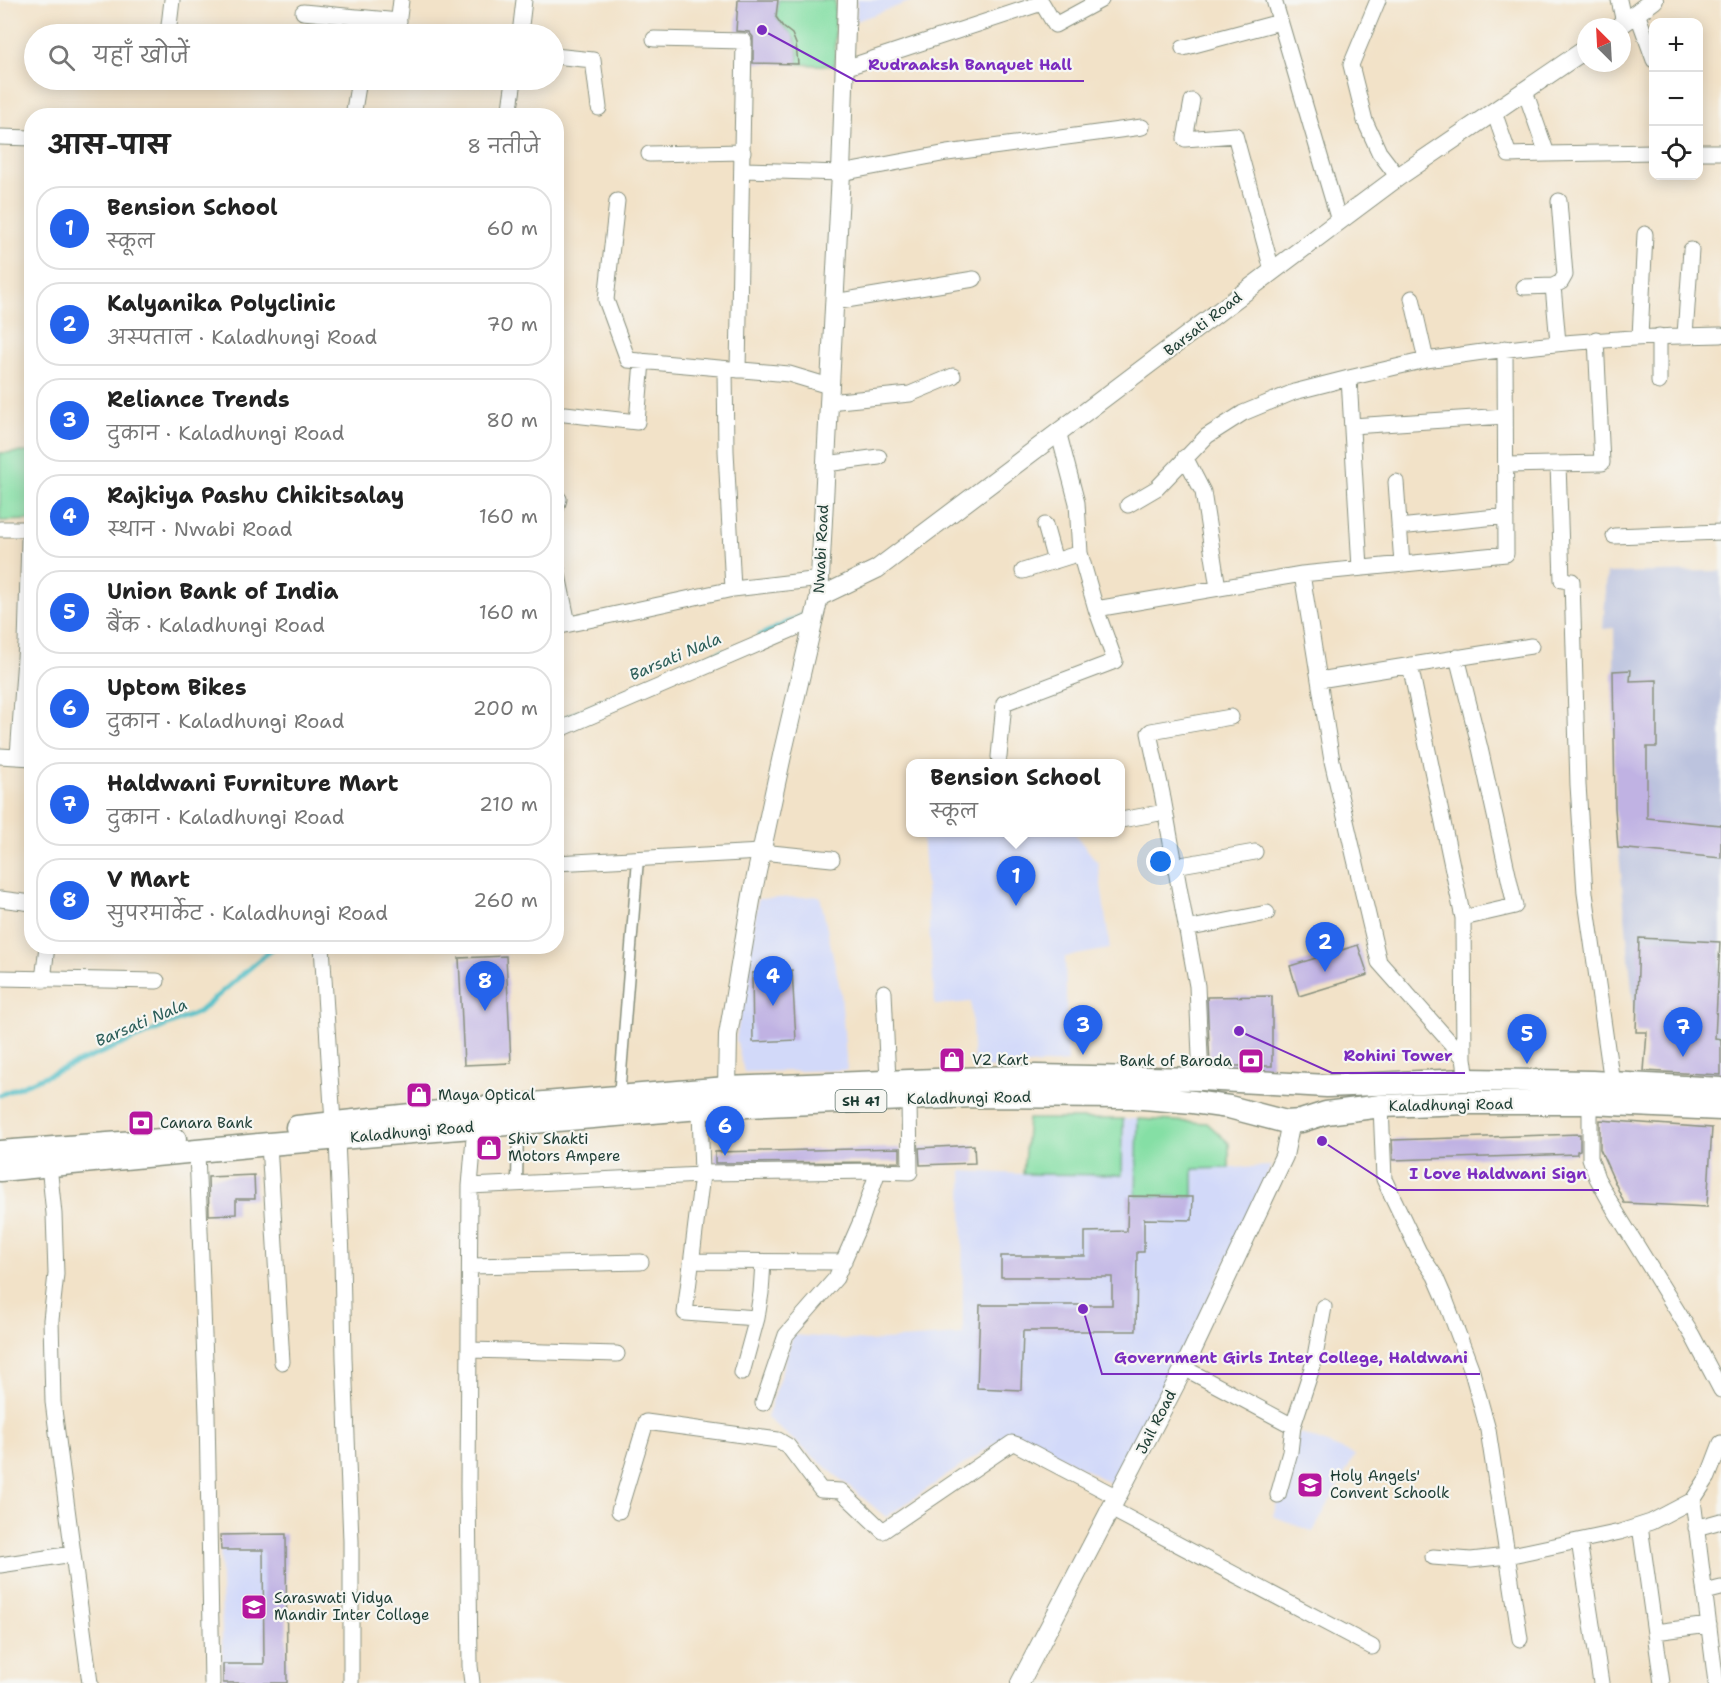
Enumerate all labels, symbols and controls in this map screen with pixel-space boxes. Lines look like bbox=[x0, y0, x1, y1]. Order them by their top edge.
north arrow bbox=[1577, 18, 1631, 72]
map controls bbox=[1649, 18, 1703, 180]
button: + bbox=[1649, 18, 1703, 72]
search box bbox=[24, 24, 564, 90]
icon: search bbox=[45, 41, 78, 74]
text: यहाँ खोजें bbox=[93, 41, 189, 70]
callout: Rudraaksh Banquet Hall bbox=[856, 47, 1084, 81]
text: Rudraaksh Banquet Hall bbox=[868, 54, 1073, 75]
button: − bbox=[1649, 72, 1703, 126]
button: locate bbox=[1649, 126, 1703, 180]
text: आस-पास bbox=[48, 127, 170, 162]
text: 8 नतीजे bbox=[467, 133, 540, 159]
text: Bension School bbox=[107, 193, 278, 222]
text: 1 bbox=[65, 215, 74, 241]
text: 60 m bbox=[486, 215, 538, 241]
text: स्कूल bbox=[107, 228, 155, 254]
street label: Barsati Road bbox=[1160, 287, 1247, 361]
text: Kalyanika Polyclinic bbox=[107, 289, 336, 318]
text: 2 bbox=[63, 311, 77, 337]
text: 70 m bbox=[486, 311, 538, 337]
text: अस्पताल · Kaladhungi Road bbox=[107, 324, 377, 350]
text: Reliance Trends bbox=[107, 385, 290, 414]
text: 3 bbox=[63, 407, 77, 433]
text: 80 m bbox=[486, 407, 538, 433]
text: दुकान · Kaladhungi Road bbox=[107, 420, 344, 446]
text: Rajkiya Pashu Chikitsalay bbox=[107, 481, 404, 510]
text: 4 bbox=[63, 503, 77, 529]
text: 160 m bbox=[479, 503, 538, 529]
street label: Nwabi Road bbox=[809, 503, 833, 594]
text: स्थान · Nwabi Road bbox=[107, 516, 293, 542]
text: Union Bank of India bbox=[107, 577, 338, 606]
text: 5 bbox=[63, 599, 76, 625]
text: 160 m bbox=[479, 599, 538, 625]
text: बैंक · Kaladhungi Road bbox=[107, 612, 325, 638]
water label: Barsati Nala bbox=[626, 628, 724, 685]
text: Uptom Bikes bbox=[107, 673, 246, 702]
text: 6 bbox=[63, 695, 77, 721]
text: 200 m bbox=[473, 695, 538, 721]
text: दुकान · Kaladhungi Road bbox=[107, 708, 344, 734]
popup bbox=[906, 759, 1125, 837]
text: Bension School bbox=[930, 763, 1101, 792]
text: Haldwani Furniture Mart bbox=[107, 769, 398, 798]
text: 7 bbox=[63, 791, 77, 817]
text: 210 m bbox=[479, 791, 538, 817]
text: स्कूल bbox=[930, 798, 978, 824]
text: दुकान · Kaladhungi Road bbox=[107, 804, 344, 830]
your location bbox=[1146, 847, 1175, 876]
pin: 1 bbox=[996, 856, 1036, 906]
text: V Mart bbox=[107, 865, 190, 894]
text: 8 bbox=[63, 887, 77, 913]
text: 260 m bbox=[473, 887, 538, 913]
text: सुपरमार्केट · Kaladhungi Road bbox=[107, 900, 388, 926]
pin: 2 bbox=[1306, 922, 1344, 972]
pin: 4 bbox=[754, 956, 792, 1006]
pin: 8 bbox=[466, 962, 504, 1011]
water label: Barsati Nala bbox=[92, 994, 190, 1051]
pin: 3 bbox=[1064, 1006, 1102, 1055]
pin: 7 bbox=[1664, 1008, 1702, 1057]
pin: 5 bbox=[1508, 1014, 1546, 1064]
callout: Rohini Tower bbox=[1332, 1039, 1465, 1073]
shop icon: V2 Kart bbox=[937, 1045, 967, 1075]
text: Rohini Tower bbox=[1343, 1045, 1453, 1066]
bank icon: Bank of Baroda bbox=[1236, 1046, 1266, 1076]
place label: V2 Kart bbox=[972, 1050, 1029, 1070]
place label: Bank of Baroda bbox=[1119, 1051, 1233, 1071]
shop icon: Maya Optical bbox=[404, 1080, 434, 1110]
place label: Maya Optical bbox=[438, 1085, 535, 1105]
street label: Kaladhungi Road bbox=[907, 1087, 1032, 1109]
road number: SH 41 bbox=[836, 1090, 886, 1112]
street label: Kaladhungi Road bbox=[1389, 1094, 1514, 1116]
pin: 6 bbox=[706, 1106, 744, 1156]
bank icon: Canara Bank bbox=[126, 1108, 156, 1138]
place label: Canara Bank bbox=[160, 1113, 253, 1133]
street label: Kaladhungi Road bbox=[349, 1117, 475, 1147]
place label: Shiv Shakti Motors Ampere bbox=[508, 1129, 620, 1166]
shop icon: Shiv Shakti Motors Ampere bbox=[474, 1133, 504, 1163]
callout: I Love Haldwani Sign bbox=[1397, 1156, 1599, 1190]
text: I Love Haldwani Sign bbox=[1409, 1163, 1587, 1184]
callout: Government Girls Inter College, Haldwani bbox=[1102, 1340, 1480, 1374]
text: Government Girls Inter College, Haldwani bbox=[1114, 1347, 1468, 1368]
street label: Jail Road bbox=[1131, 1386, 1181, 1458]
place label: Holy Angels' Convent Schoolk bbox=[1330, 1466, 1450, 1503]
school or university icon: Holy Angels' Convent Schoolk bbox=[1295, 1470, 1325, 1500]
place label: Saraswati Vidya Mandir Inter Collage bbox=[274, 1588, 430, 1625]
school or university icon: Saraswati Vidya Mandir Inter Collage bbox=[239, 1592, 269, 1622]

